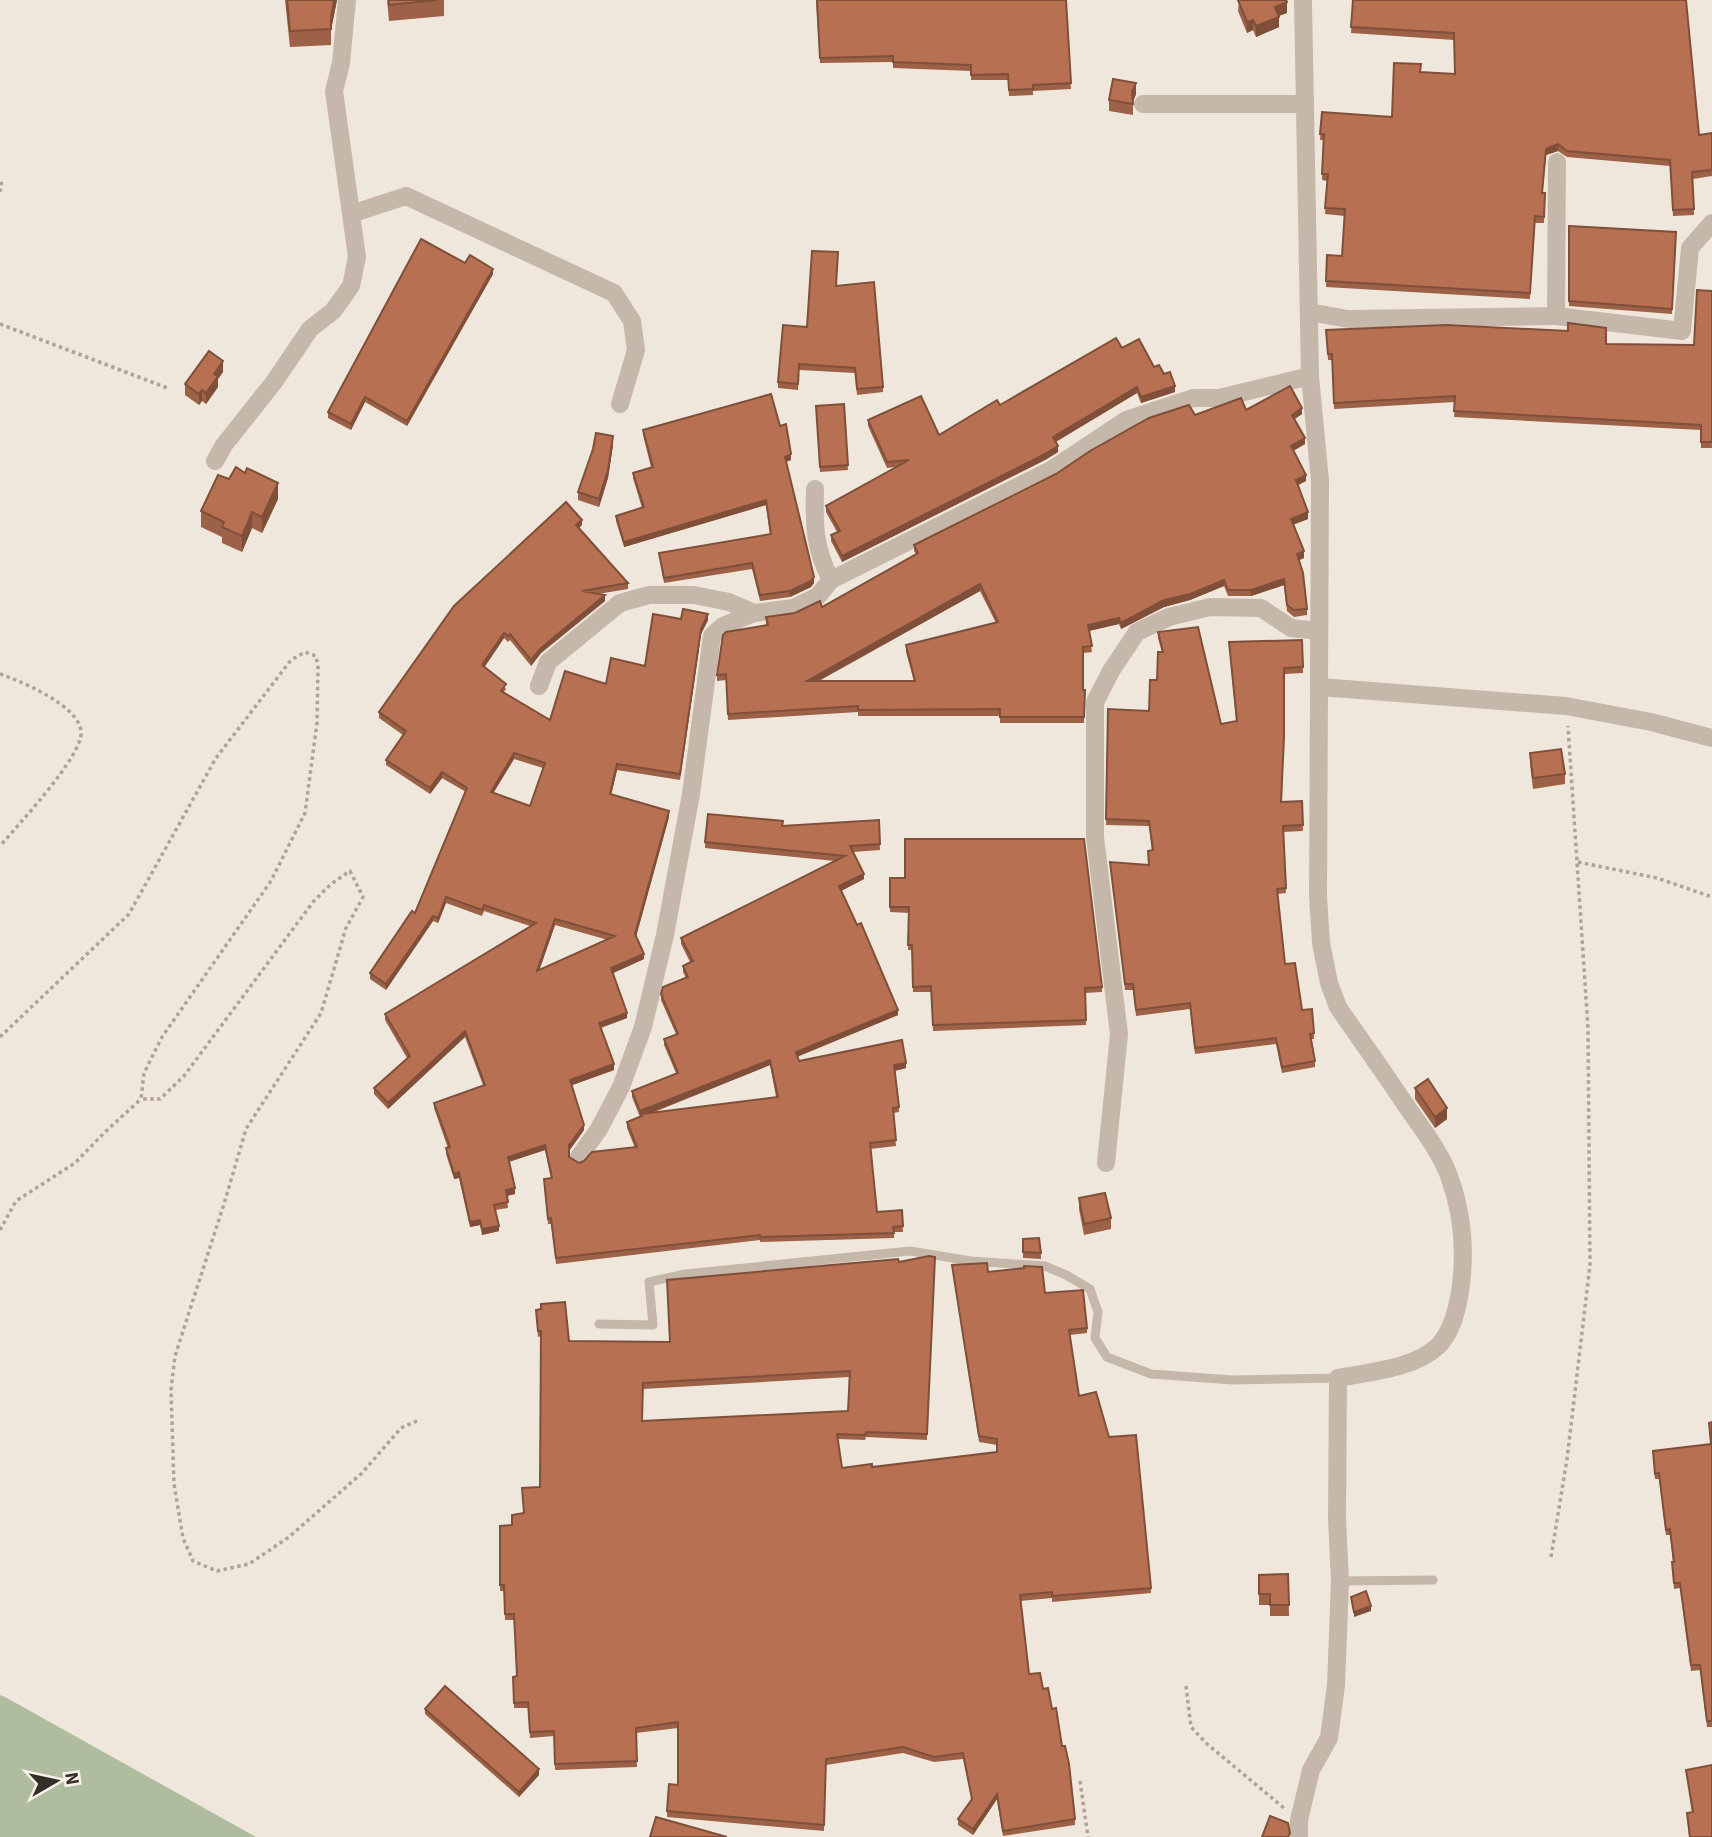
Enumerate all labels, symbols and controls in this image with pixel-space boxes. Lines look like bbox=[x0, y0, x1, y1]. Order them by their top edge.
north arrow bbox=[21, 1746, 91, 1816]
text: N bbox=[57, 1770, 86, 1787]

